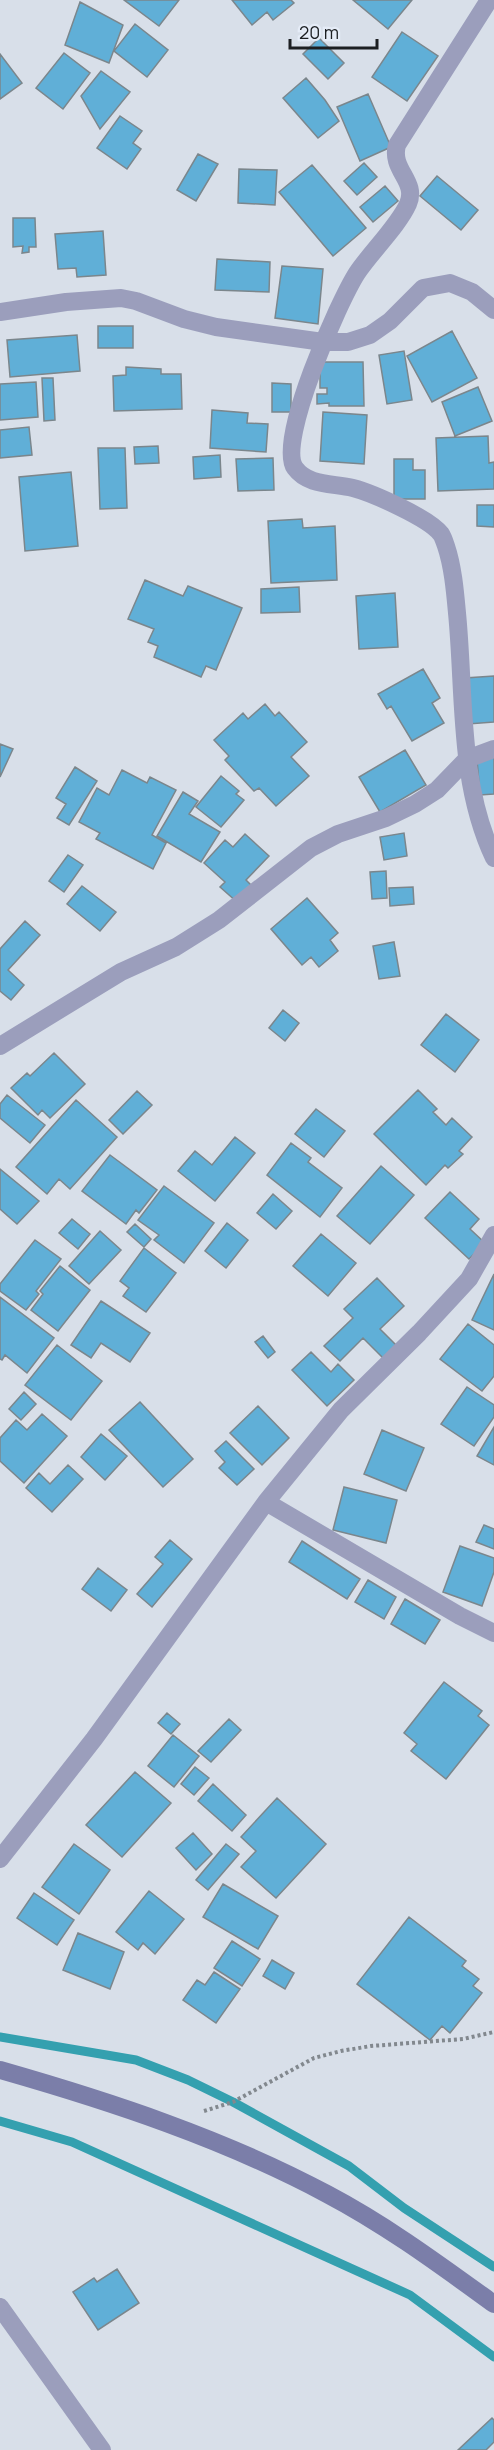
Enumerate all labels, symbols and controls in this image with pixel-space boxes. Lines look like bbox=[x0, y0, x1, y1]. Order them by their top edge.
scale bar bbox=[290, 12, 377, 50]
text: 20 m bbox=[299, 20, 339, 44]

